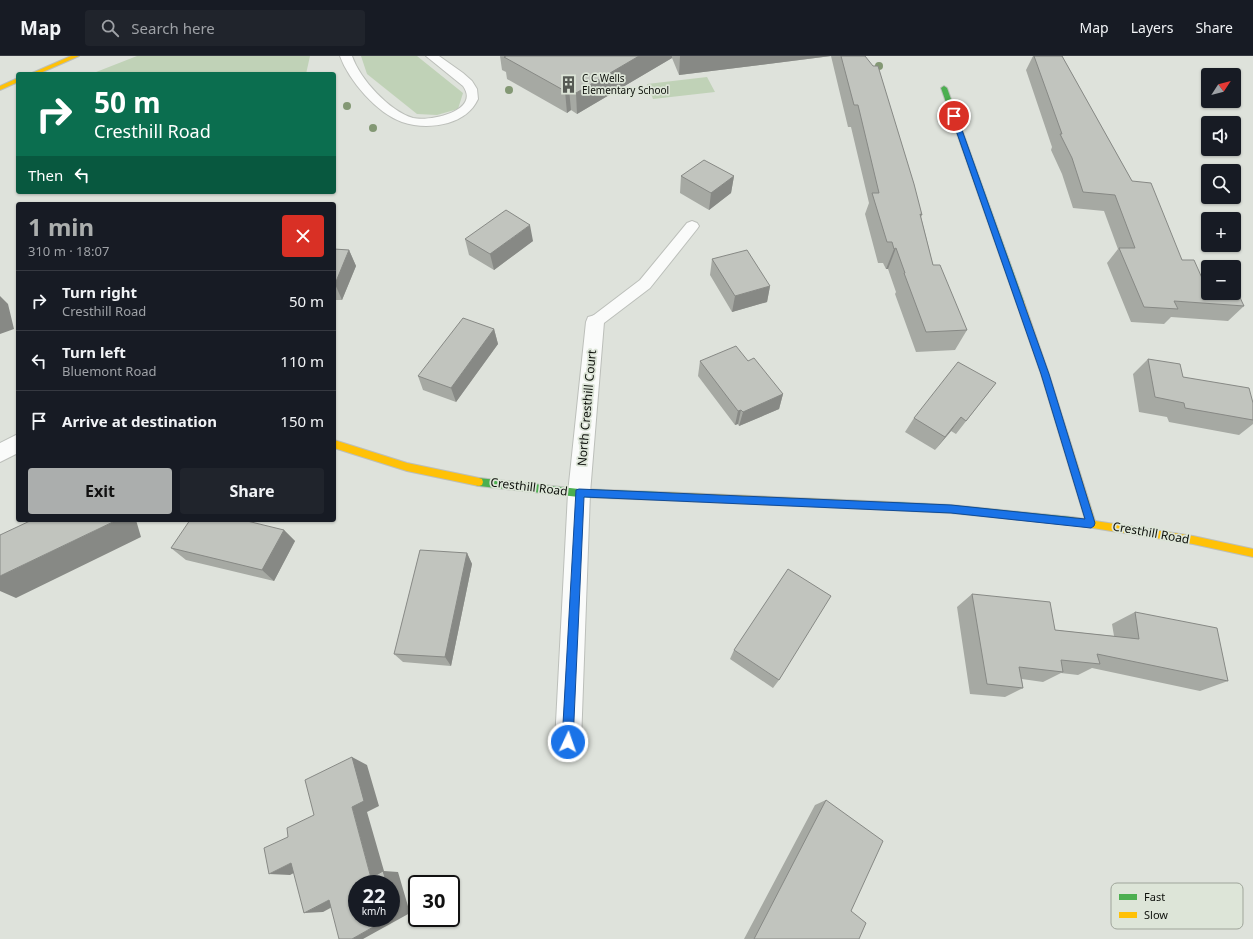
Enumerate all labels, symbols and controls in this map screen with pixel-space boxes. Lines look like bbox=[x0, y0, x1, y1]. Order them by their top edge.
search box bbox=[85, 10, 365, 46]
text: Map bbox=[20, 15, 61, 41]
icon: search bbox=[99, 17, 121, 39]
text: Search here bbox=[131, 18, 215, 38]
text: Map bbox=[1080, 18, 1109, 37]
text: Layers bbox=[1131, 18, 1173, 37]
text: Share bbox=[1195, 18, 1233, 37]
north arrow bbox=[1201, 68, 1241, 108]
map controls bbox=[1201, 68, 1241, 300]
place label: C C Wells Elementary School bbox=[582, 71, 669, 97]
building icon: C C Wells Elementary School bbox=[559, 74, 579, 94]
text: 50 m bbox=[94, 83, 161, 121]
icon: right bbox=[28, 88, 80, 140]
pin bbox=[937, 99, 971, 133]
icon: arrive bbox=[943, 105, 965, 127]
button: sound bbox=[1201, 116, 1241, 156]
text: Cresthill Road bbox=[94, 119, 211, 143]
icon: left bbox=[71, 164, 93, 186]
button: search bbox=[1201, 164, 1241, 204]
text: Then bbox=[28, 165, 63, 185]
text: 1 min bbox=[28, 210, 94, 243]
button: + bbox=[1201, 212, 1241, 252]
button: close bbox=[282, 215, 324, 257]
text: 310 m · 18:07 bbox=[28, 242, 109, 260]
button: − bbox=[1201, 260, 1241, 300]
text: Turn right bbox=[62, 282, 137, 302]
icon: right bbox=[28, 290, 50, 312]
text: 50 m bbox=[289, 291, 324, 311]
text: Cresthill Road bbox=[62, 302, 146, 320]
text: Turn left bbox=[62, 342, 126, 362]
street label: North Cresthill Court bbox=[573, 348, 600, 467]
icon: left bbox=[28, 350, 50, 372]
text: 110 m bbox=[280, 351, 324, 371]
text: Bluemont Road bbox=[62, 362, 157, 380]
icon: arrive bbox=[28, 410, 50, 432]
text: Arrive at destination bbox=[62, 411, 217, 431]
text: 150 m bbox=[280, 411, 324, 431]
button: Exit bbox=[28, 468, 172, 514]
button: Share bbox=[180, 468, 324, 514]
street label: Cresthill Road bbox=[489, 473, 569, 500]
street label: Cresthill Road bbox=[1111, 517, 1191, 548]
position arrow bbox=[547, 721, 589, 763]
speed limit sign: 30 bbox=[408, 875, 460, 927]
text: 22 bbox=[363, 882, 385, 909]
legend bbox=[1111, 883, 1243, 929]
text: Fast bbox=[1144, 889, 1165, 904]
text: km/h bbox=[362, 904, 386, 918]
text: Slow bbox=[1144, 907, 1168, 922]

